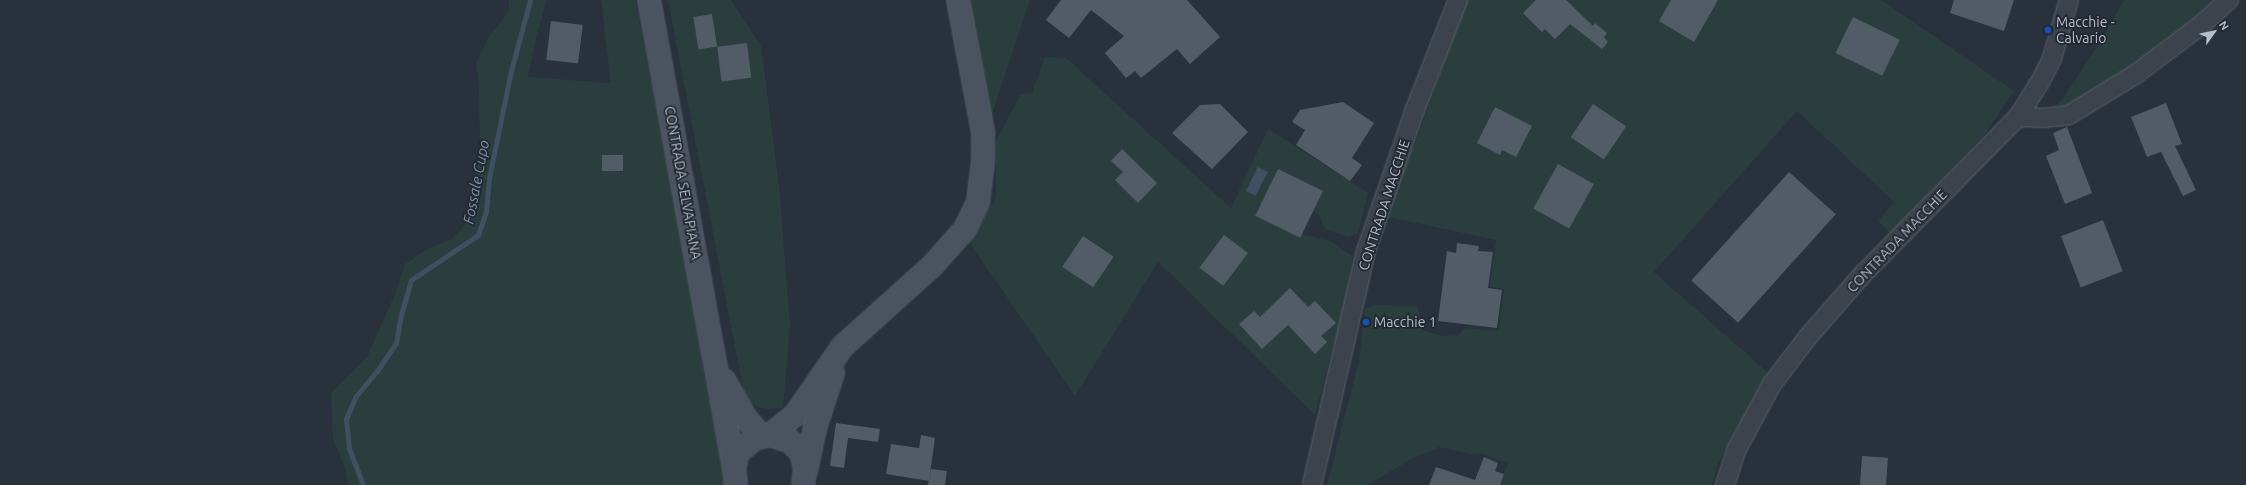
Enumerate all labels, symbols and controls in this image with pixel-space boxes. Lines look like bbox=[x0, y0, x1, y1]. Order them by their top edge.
north arrow bbox=[2194, 12, 2234, 52]
place label: Macchie - Calvario bbox=[2056, 14, 2115, 46]
text: N bbox=[2217, 19, 2231, 32]
marker: Macchie - Calvario bbox=[2043, 25, 2053, 35]
street label: CONTRADA SELVAPIANA bbox=[661, 105, 705, 261]
street label: CONTRADA MACCHIE bbox=[1355, 137, 1413, 273]
water label: Fossale Cupo bbox=[459, 139, 493, 225]
street label: CONTRADA MACCHIE bbox=[1843, 186, 1951, 296]
place label: Macchie 1 bbox=[1374, 314, 1437, 330]
marker: Macchie 1 bbox=[1361, 317, 1371, 327]

